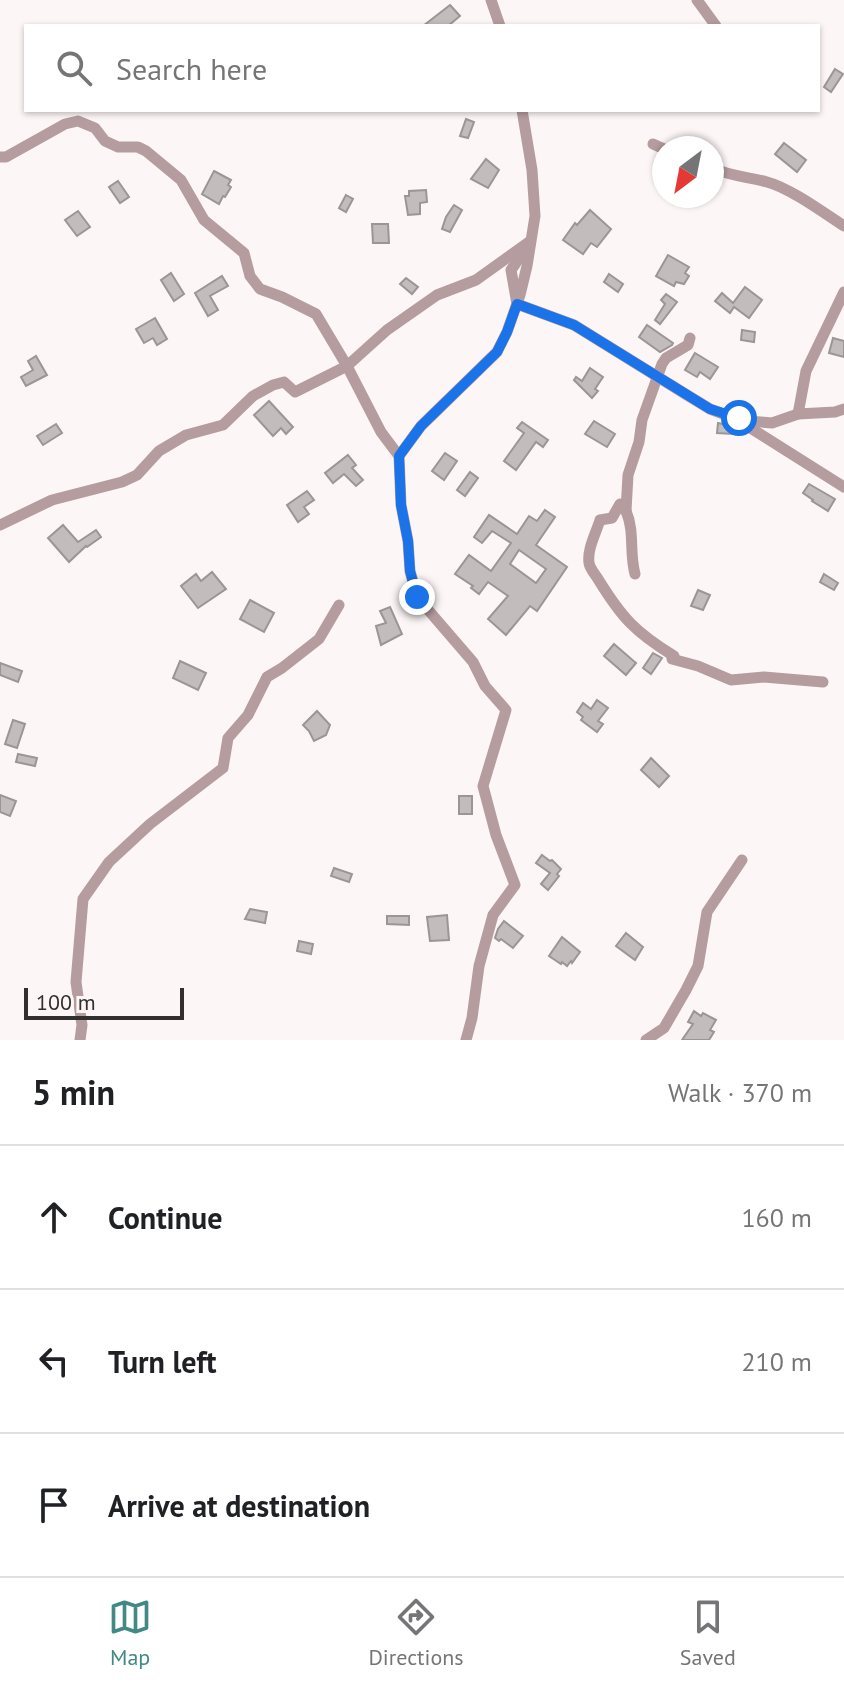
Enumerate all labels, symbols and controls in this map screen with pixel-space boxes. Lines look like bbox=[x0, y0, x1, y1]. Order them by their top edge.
search box bbox=[24, 24, 820, 112]
icon: search bbox=[52, 46, 96, 90]
text: Search here bbox=[116, 49, 267, 88]
north arrow bbox=[652, 136, 724, 208]
route start bbox=[721, 400, 757, 436]
route end bbox=[399, 579, 435, 615]
scale bar bbox=[24, 984, 184, 1020]
text: 100 m bbox=[36, 988, 96, 1016]
text: 5 min bbox=[32, 1070, 115, 1114]
text: Walk · 370 m bbox=[668, 1076, 812, 1109]
icon: ahead bbox=[32, 1195, 76, 1239]
text: Continue bbox=[108, 1198, 222, 1237]
text: 160 m bbox=[741, 1201, 812, 1234]
icon: left bbox=[32, 1339, 76, 1383]
text: Turn left bbox=[108, 1342, 216, 1381]
text: 210 m bbox=[741, 1345, 812, 1378]
icon: arrive bbox=[32, 1483, 76, 1527]
text: Arrive at destination bbox=[108, 1486, 370, 1525]
tab: Map bbox=[108, 1595, 152, 1671]
tab: Directions bbox=[368, 1595, 464, 1671]
tab: Saved bbox=[680, 1595, 736, 1671]

